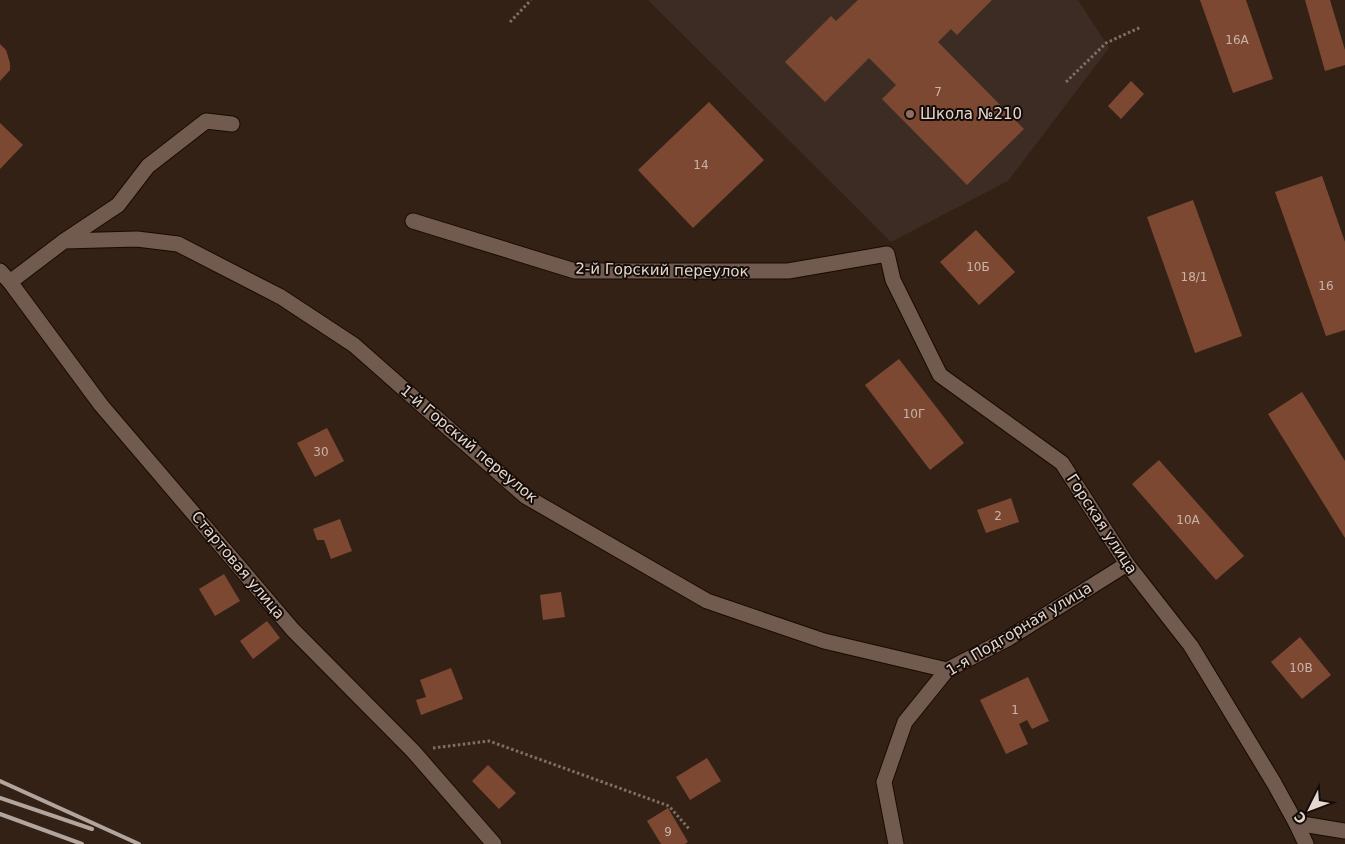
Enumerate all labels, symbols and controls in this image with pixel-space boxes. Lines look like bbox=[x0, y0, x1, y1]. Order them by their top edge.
house number: 16А bbox=[1225, 33, 1250, 47]
house number: 7 bbox=[934, 85, 942, 99]
place label: Школа №210 bbox=[920, 105, 1022, 123]
marker: Школа №210 bbox=[904, 108, 916, 120]
house number: 14 bbox=[693, 158, 709, 172]
street label: 2-й Горский переулок bbox=[575, 259, 749, 281]
house number: 10Б bbox=[966, 260, 990, 274]
house number: 18/1 bbox=[1181, 270, 1207, 284]
house number: 16 bbox=[1318, 279, 1334, 293]
street label: 1-й Горский переулок bbox=[397, 381, 541, 507]
house number: 10Г bbox=[903, 407, 925, 421]
house number: 30 bbox=[313, 445, 329, 459]
street label: Горская улица bbox=[1063, 471, 1141, 577]
street label: Стартовая улица bbox=[188, 507, 288, 623]
house number: 2 bbox=[994, 509, 1002, 523]
house number: 10А bbox=[1176, 513, 1201, 527]
street label: 1-я Подгорная улица bbox=[943, 578, 1095, 680]
house number: 10В bbox=[1289, 661, 1313, 675]
house number: 1 bbox=[1011, 703, 1019, 717]
north arrow bbox=[1285, 784, 1335, 834]
text: С bbox=[1291, 809, 1310, 827]
house number: 9 bbox=[664, 825, 672, 839]

